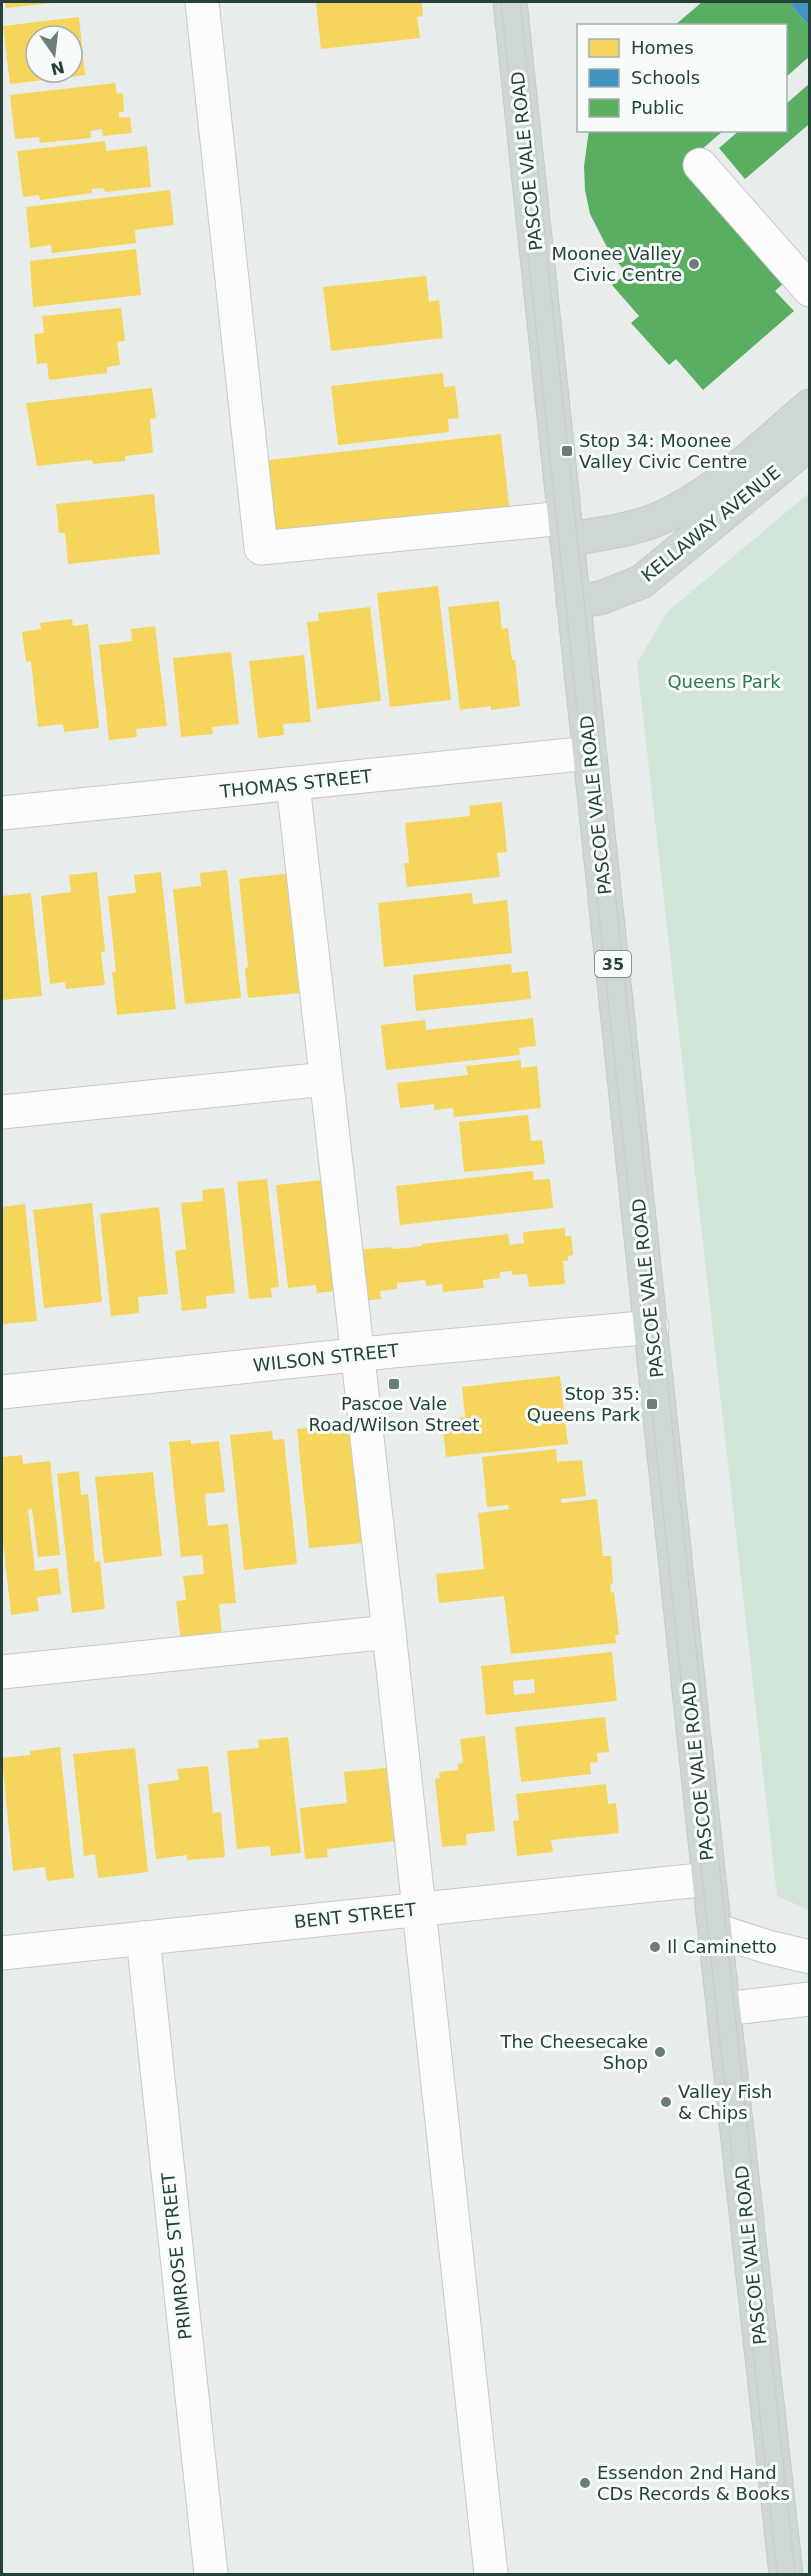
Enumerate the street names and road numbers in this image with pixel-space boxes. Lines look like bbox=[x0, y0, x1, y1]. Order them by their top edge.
street label: PASCOE VALE ROAD bbox=[507, 70, 546, 252]
street label: KELLAWAY AVENUE bbox=[637, 461, 784, 586]
street label: PASCOE VALE ROAD bbox=[576, 714, 615, 896]
street label: THOMAS STREET bbox=[218, 765, 374, 802]
road number: 35 bbox=[595, 951, 631, 977]
street label: PASCOE VALE ROAD bbox=[628, 1197, 667, 1379]
street label: WILSON STREET bbox=[252, 1339, 401, 1376]
street label: PASCOE VALE ROAD bbox=[678, 1680, 717, 1862]
street label: BENT STREET bbox=[293, 1899, 418, 1932]
street label: PASCOE VALE ROAD bbox=[731, 2164, 770, 2346]
street label: PRIMROSE STREET bbox=[157, 2170, 196, 2341]

